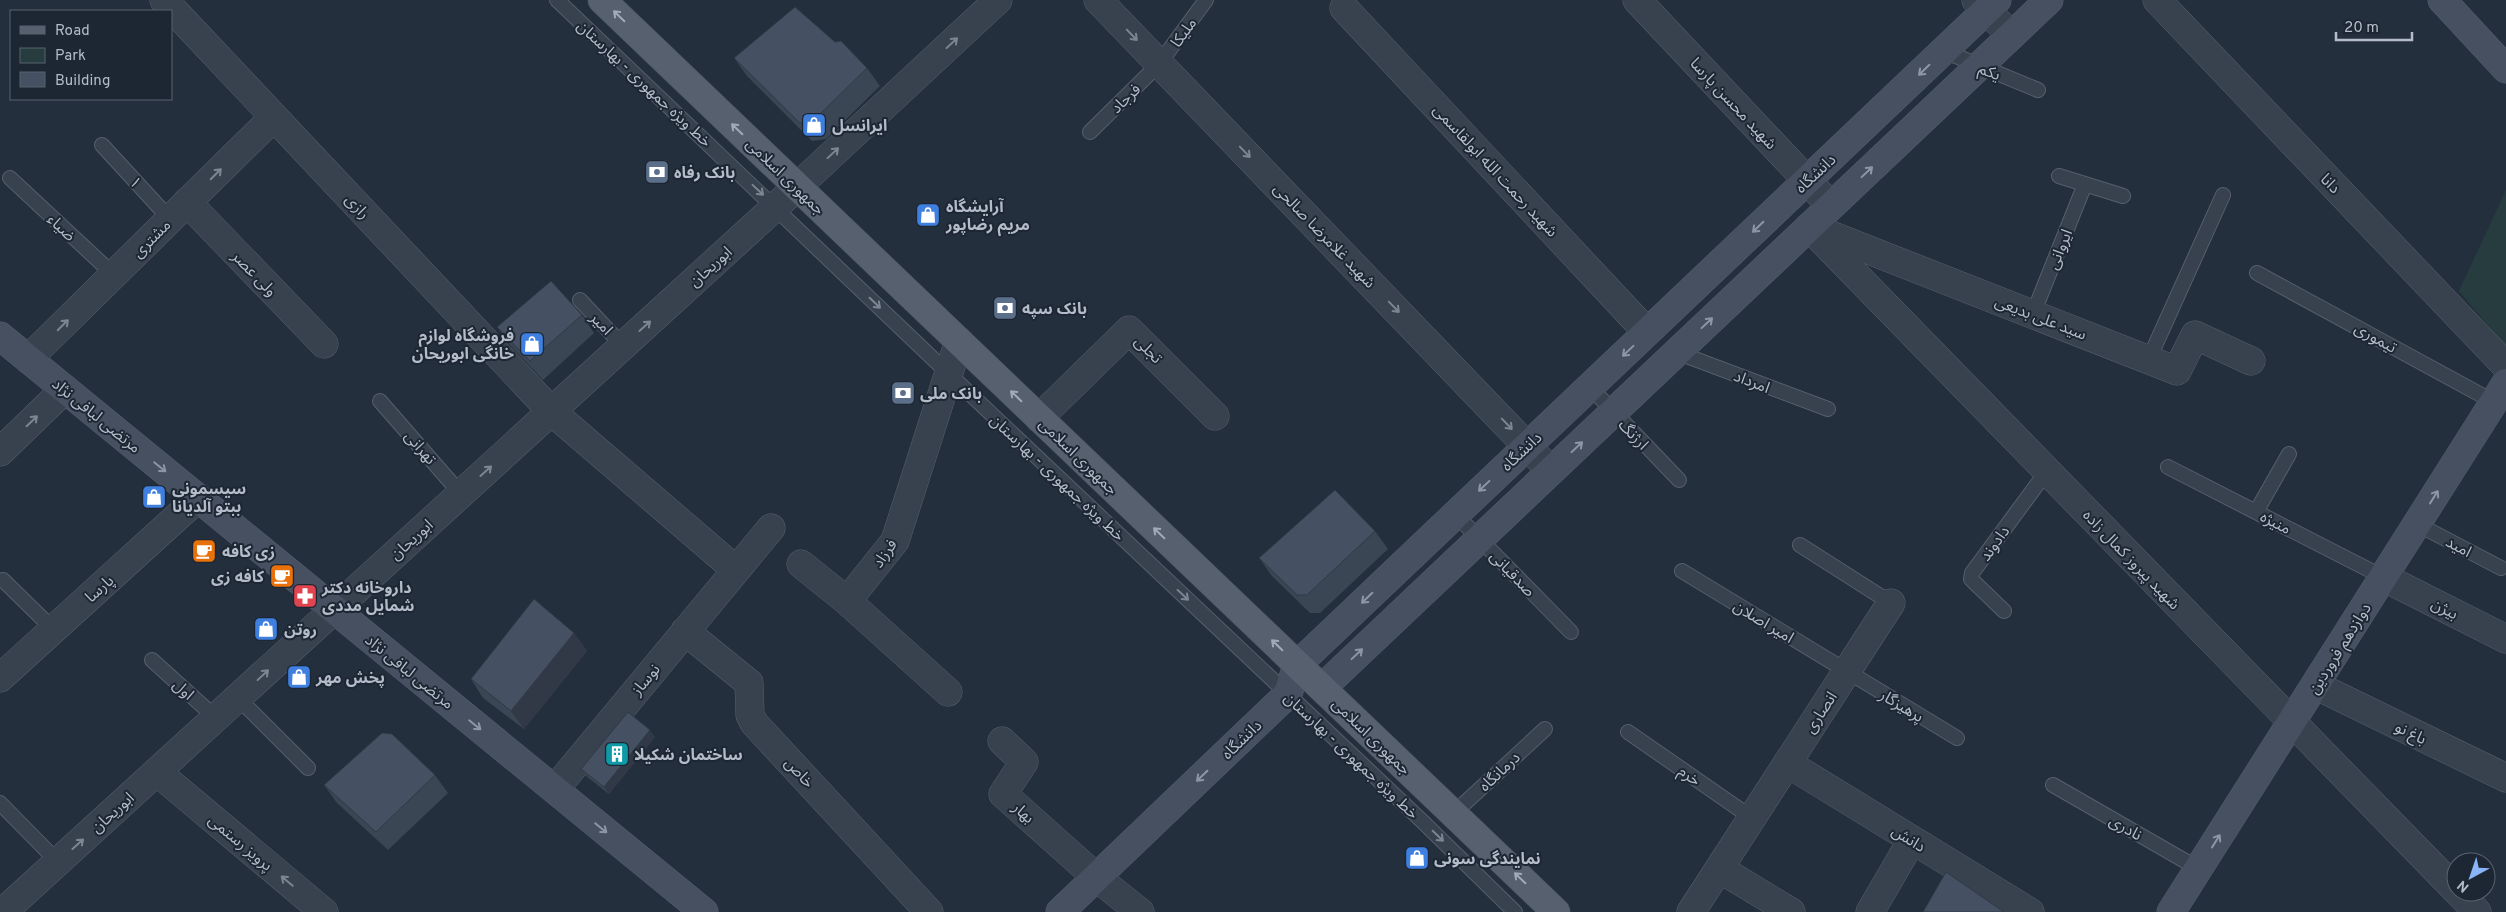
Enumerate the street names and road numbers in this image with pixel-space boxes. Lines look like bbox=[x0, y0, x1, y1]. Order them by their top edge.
street label: ملیکا bbox=[1167, 14, 1202, 52]
street label: خط ویژه جمهوری - بهارستان bbox=[572, 17, 715, 152]
street label: شهید محسن پارسا bbox=[1685, 54, 1780, 155]
street label: یکم bbox=[1975, 59, 2003, 87]
street label: فرجاد bbox=[1107, 80, 1146, 119]
street label: شهید رحمت الله ابولقاسمی bbox=[1428, 101, 1561, 242]
street label: جمهوری اسلامی bbox=[741, 135, 828, 220]
street label: دانشگاه bbox=[1792, 151, 1841, 198]
street label: دانا bbox=[2315, 170, 2344, 199]
street label: ۱ bbox=[124, 173, 145, 193]
street label: شهید غلامرضا صالحی bbox=[1268, 179, 1379, 293]
street label: رازی bbox=[340, 191, 373, 224]
street label: ضیاء bbox=[42, 210, 79, 247]
street label: مشتری bbox=[129, 216, 176, 263]
street label: ایروانی bbox=[2044, 227, 2078, 273]
street label: ابوریحان bbox=[685, 243, 737, 292]
street label: ولی عصر bbox=[226, 246, 280, 302]
street label: سید علی بدیعی bbox=[1991, 292, 2089, 346]
street label: امیر bbox=[584, 308, 616, 340]
street label: تیموری bbox=[2350, 319, 2400, 359]
street label: تجلی bbox=[1129, 332, 1166, 369]
street label: امرداد bbox=[1730, 367, 1772, 399]
street label: مرتضی لبافی نژاد bbox=[47, 375, 144, 458]
street label: خط ویژه جمهوری - بهارستان bbox=[985, 411, 1128, 546]
street label: جمهوری اسلامی bbox=[1034, 415, 1121, 500]
street label: ارژنگ bbox=[1613, 416, 1652, 455]
street label: تهرانی bbox=[399, 427, 440, 470]
street label: دانشگاه bbox=[1498, 429, 1547, 476]
street label: شهید پیروز کمال زاده bbox=[2078, 506, 2183, 615]
street label: منیژه bbox=[2256, 508, 2294, 540]
street label: ابوریحان bbox=[386, 516, 438, 565]
street label: دادوند bbox=[1976, 523, 2015, 566]
street label: امید bbox=[2442, 533, 2475, 563]
street label: فرزاد bbox=[869, 536, 903, 572]
street label: صدقیانی bbox=[1485, 547, 1538, 602]
street label: پارسا bbox=[82, 571, 119, 608]
street label: بیژن bbox=[2427, 595, 2461, 625]
street label: امیر اصلان bbox=[1729, 597, 1797, 649]
street label: دوازدهم فروردین bbox=[2305, 600, 2377, 699]
street label: مرتضی لبافی نژاد bbox=[360, 631, 457, 714]
street label: نوساز bbox=[627, 660, 665, 701]
street label: اول bbox=[168, 676, 198, 705]
street label: پرهیزگار bbox=[1874, 685, 1927, 728]
street label: انصاری bbox=[1801, 688, 1843, 738]
street label: خط ویژه جمهوری - بهارستان bbox=[1279, 689, 1422, 824]
street label: جمهوری اسلامی bbox=[1327, 695, 1414, 780]
street label: دانشگاه bbox=[1218, 716, 1267, 765]
street label: باغ نو bbox=[2391, 718, 2429, 751]
street label: درمانگاه bbox=[1475, 748, 1525, 797]
street label: خاص bbox=[779, 754, 818, 793]
street label: خرم bbox=[1673, 762, 1704, 792]
street label: ابوریحان bbox=[87, 789, 139, 838]
street label: بهار bbox=[1007, 798, 1038, 829]
street label: پرویز رستمی bbox=[203, 811, 276, 876]
street label: نادری bbox=[2105, 811, 2145, 846]
street label: دانش bbox=[1887, 822, 1929, 858]

